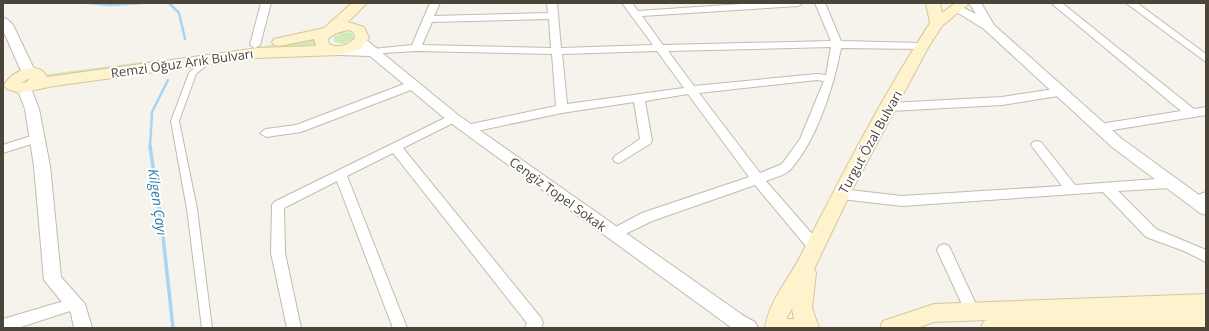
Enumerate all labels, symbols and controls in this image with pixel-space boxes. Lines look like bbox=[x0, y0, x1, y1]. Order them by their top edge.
street label: Remzi Oğuz Arık Bulvarı bbox=[110, 44, 254, 82]
street label: Turgut Özal Bulvarı bbox=[834, 87, 906, 197]
street label: Cengiz Topel Sokak bbox=[506, 153, 610, 235]
water label: Kilgen Çayı bbox=[144, 168, 172, 237]

